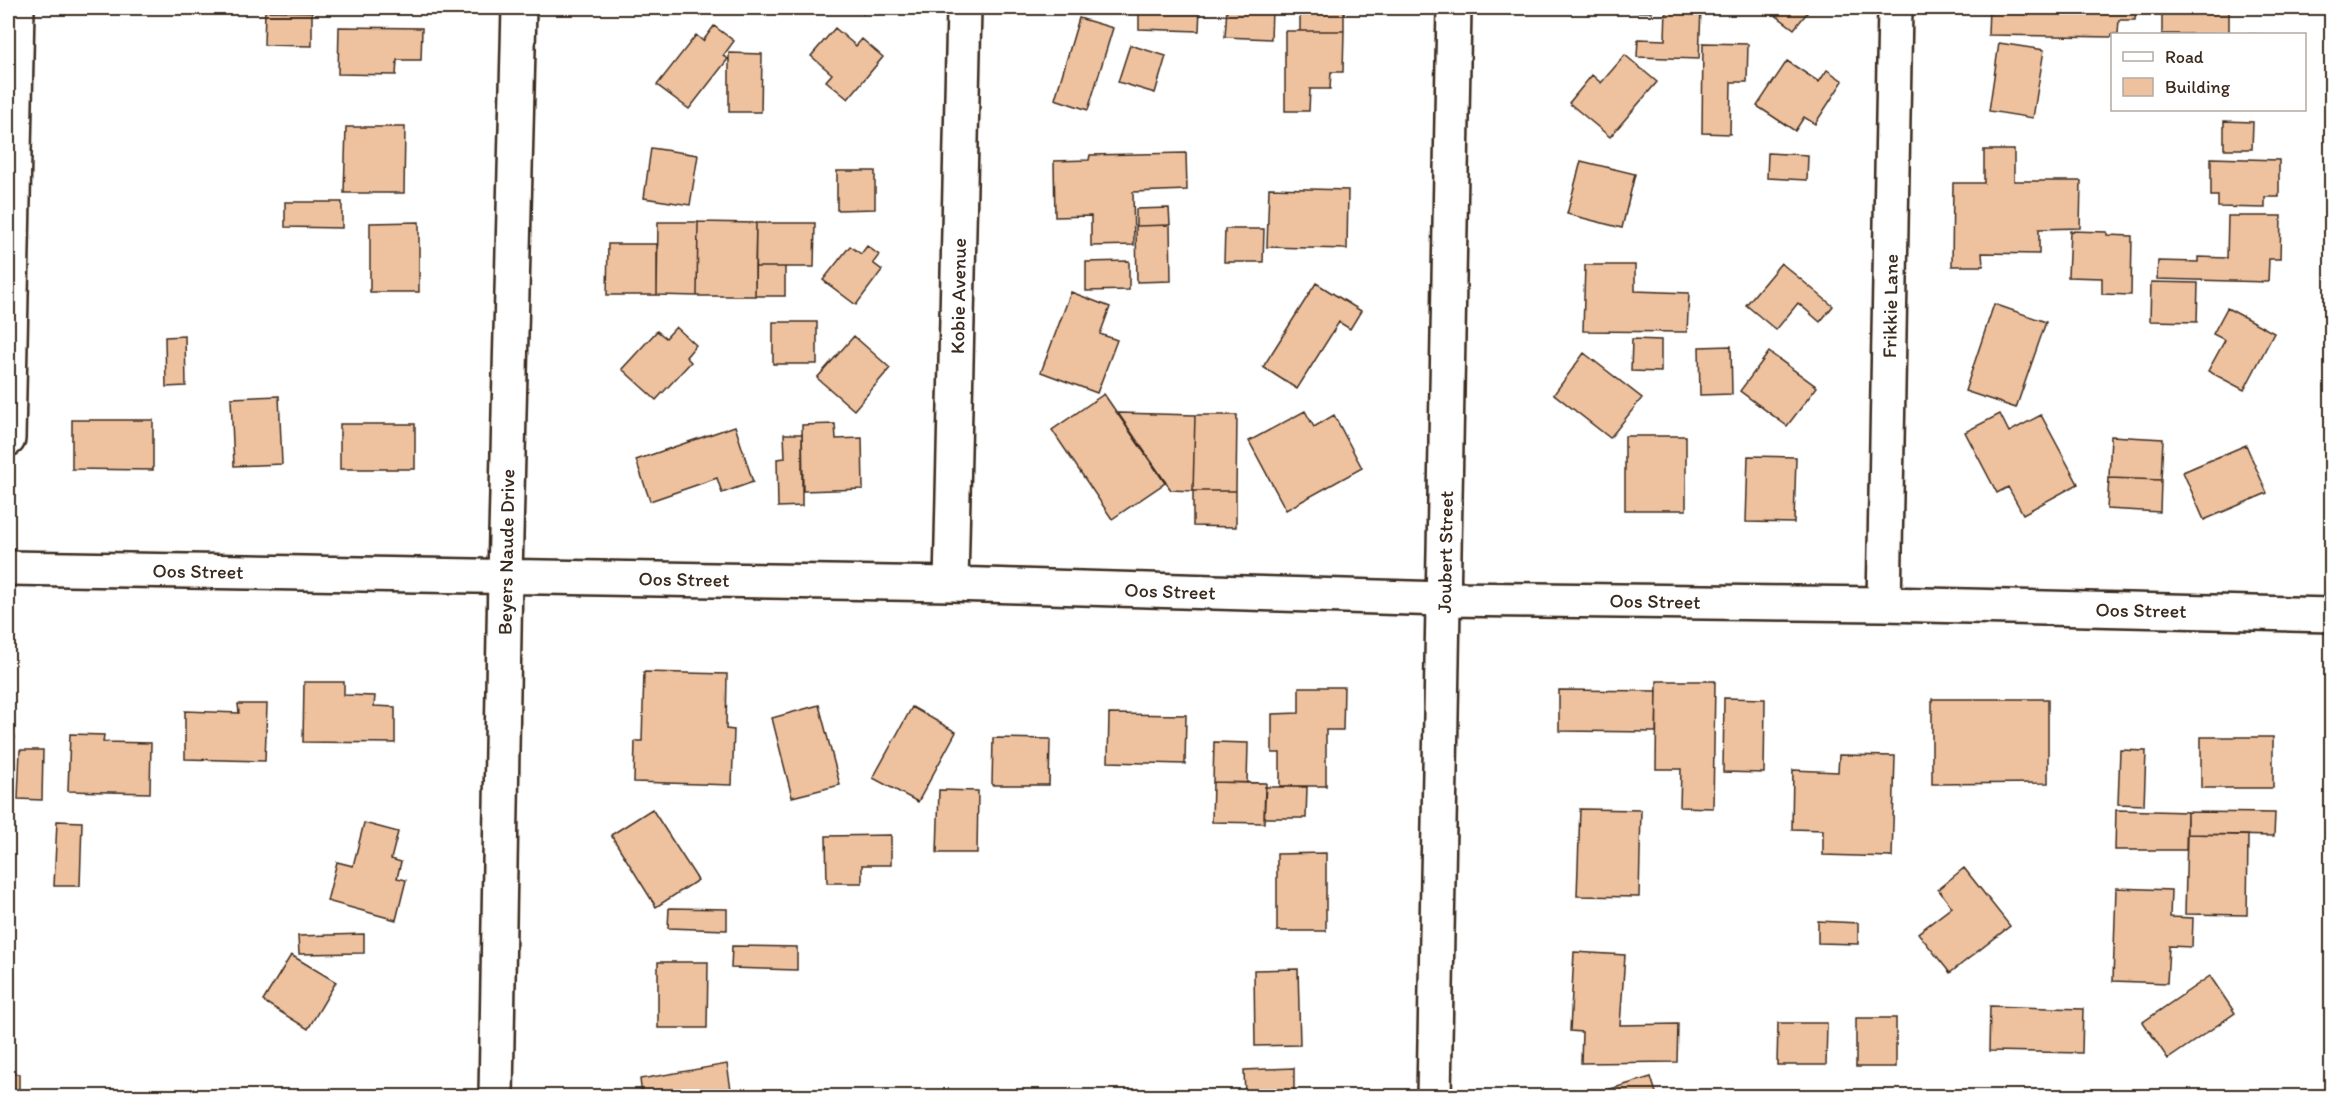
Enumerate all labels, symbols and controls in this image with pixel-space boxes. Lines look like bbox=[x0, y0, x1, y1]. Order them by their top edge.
legend bbox=[2111, 33, 2306, 111]
text: Road bbox=[2165, 46, 2204, 68]
text: Building bbox=[2165, 76, 2231, 98]
street label: Kobie Avenue bbox=[945, 238, 971, 354]
street label: Frikkie Lane bbox=[1877, 254, 1903, 358]
street label: Beyers Naude Drive bbox=[493, 469, 519, 635]
street label: Joubert Street bbox=[1432, 490, 1458, 614]
street label: Oos Street bbox=[152, 558, 244, 584]
street label: Oos Street bbox=[638, 566, 730, 592]
street label: Oos Street bbox=[1124, 577, 1216, 605]
street label: Oos Street bbox=[1609, 588, 1701, 614]
street label: Oos Street bbox=[2095, 597, 2187, 623]

